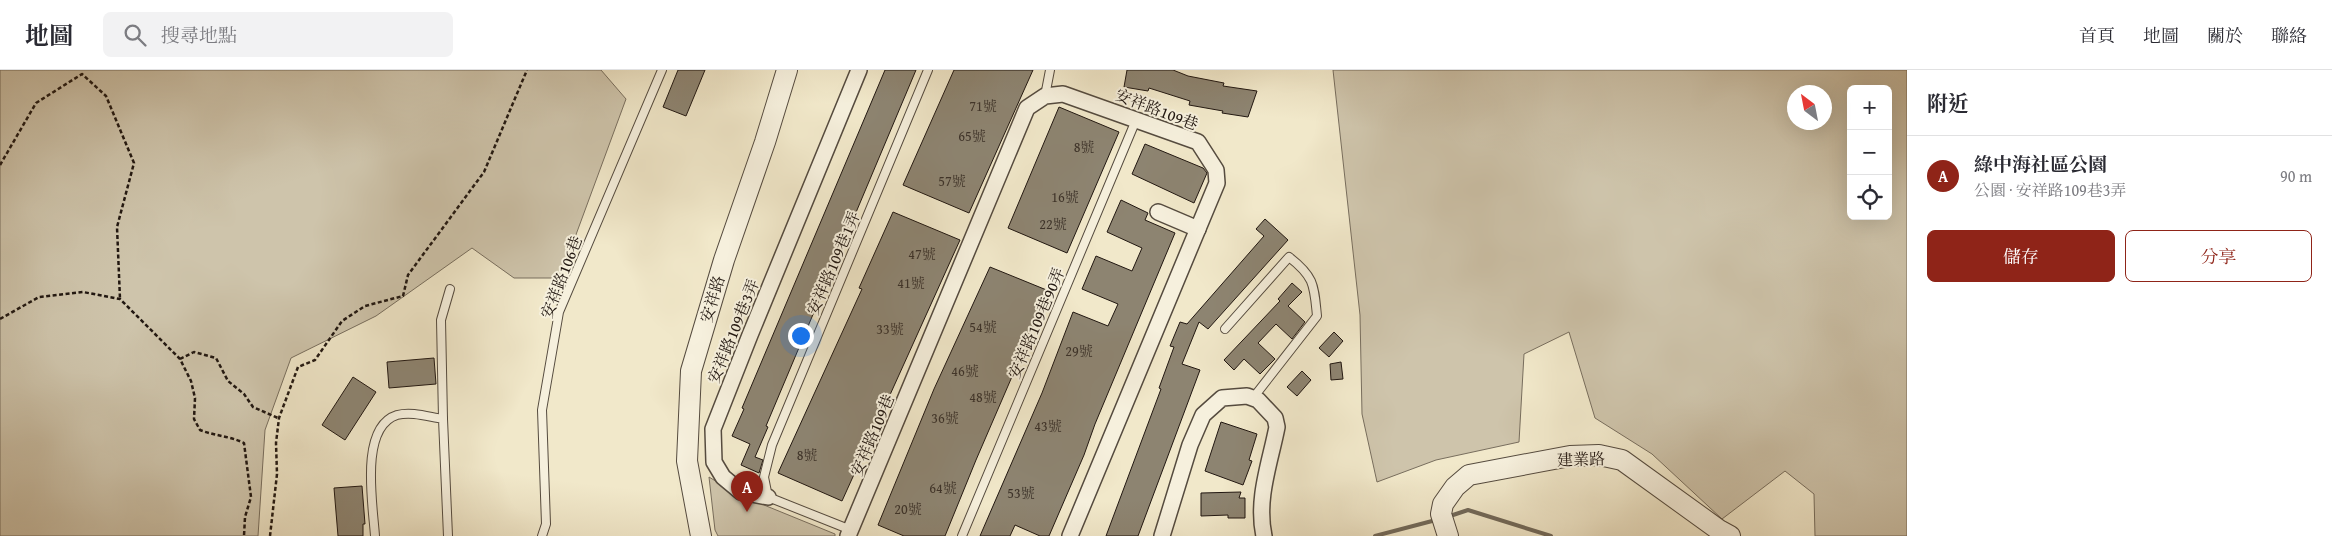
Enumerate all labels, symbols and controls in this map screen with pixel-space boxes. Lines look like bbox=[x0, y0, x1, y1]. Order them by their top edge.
search box bbox=[103, 12, 453, 57]
text: 地圖 bbox=[25, 18, 73, 53]
icon: search bbox=[121, 21, 149, 49]
text: 搜尋地點 bbox=[161, 21, 237, 49]
text: 首頁 bbox=[2079, 22, 2115, 49]
text: 地圖 bbox=[2143, 22, 2179, 49]
text: 關於 bbox=[2207, 22, 2243, 49]
text: 聯絡 bbox=[2271, 22, 2307, 49]
street label: 安祥路109巷 bbox=[1112, 82, 1202, 136]
north arrow bbox=[1787, 85, 1832, 130]
map controls bbox=[1847, 85, 1892, 220]
button: + bbox=[1847, 85, 1892, 130]
text: 附近 bbox=[1927, 88, 1969, 119]
house number: 71號 bbox=[969, 96, 997, 116]
house number: 65號 bbox=[958, 126, 986, 146]
button: − bbox=[1847, 130, 1892, 175]
house number: 8號 bbox=[1074, 137, 1094, 157]
text: 綠中海社區公園 bbox=[1974, 150, 2107, 178]
text: A bbox=[1938, 164, 1948, 188]
text: 90 m bbox=[2280, 164, 2312, 188]
house number: 57號 bbox=[938, 171, 966, 191]
button: locate bbox=[1847, 175, 1892, 220]
text: 公園 · 安祥路109巷3弄 bbox=[1974, 178, 2127, 202]
house number: 16號 bbox=[1051, 187, 1079, 207]
street label: 安祥路109巷1弄 bbox=[800, 207, 866, 319]
house number: 22號 bbox=[1039, 214, 1067, 234]
button: 儲存 bbox=[1927, 230, 2115, 282]
button: 分享 bbox=[2125, 230, 2312, 282]
street label: 安祥路106巷 bbox=[534, 232, 588, 322]
house number: 47號 bbox=[908, 244, 936, 264]
street label: 安祥路109巷90弄 bbox=[1002, 264, 1070, 382]
street label: 安祥路 bbox=[694, 273, 730, 325]
house number: 41號 bbox=[897, 273, 925, 293]
street label: 安祥路109巷3弄 bbox=[701, 275, 765, 387]
house number: 54號 bbox=[969, 317, 997, 337]
house number: 33號 bbox=[876, 319, 904, 339]
your location bbox=[788, 323, 814, 349]
house number: 29號 bbox=[1065, 341, 1093, 361]
house number: 46號 bbox=[951, 361, 979, 381]
house number: 48號 bbox=[969, 387, 997, 407]
street label: 安祥路109巷 bbox=[844, 390, 900, 480]
house number: 36號 bbox=[931, 408, 959, 428]
house number: 43號 bbox=[1034, 416, 1062, 436]
house number: 8號 bbox=[797, 445, 817, 465]
street label: 建業路 bbox=[1557, 446, 1605, 472]
pin: A bbox=[731, 471, 763, 512]
house number: 64號 bbox=[929, 478, 957, 498]
house number: 53號 bbox=[1007, 483, 1035, 503]
house number: 20號 bbox=[894, 499, 922, 519]

